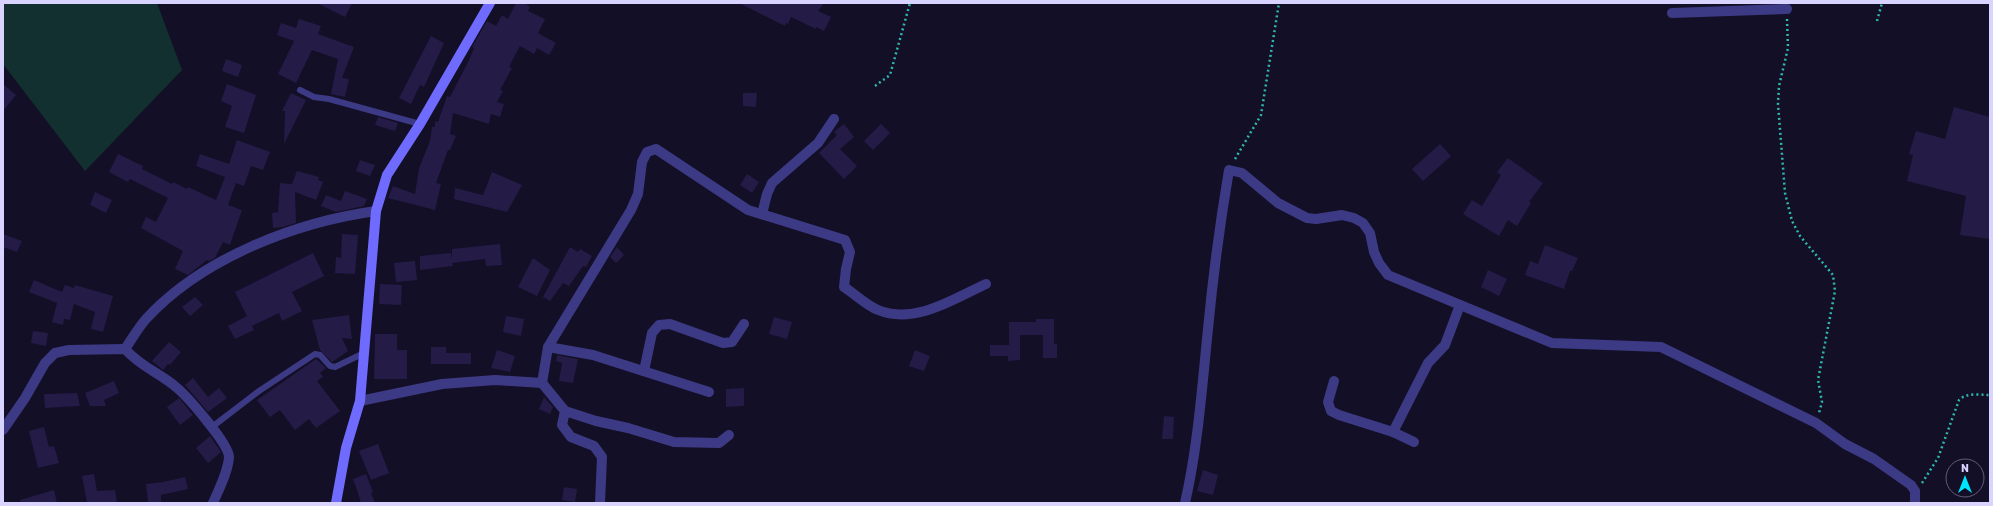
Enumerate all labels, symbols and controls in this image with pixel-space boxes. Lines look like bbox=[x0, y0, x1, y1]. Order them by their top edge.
north arrow bbox=[1945, 458, 1985, 498]
text: N bbox=[1961, 462, 1969, 475]

